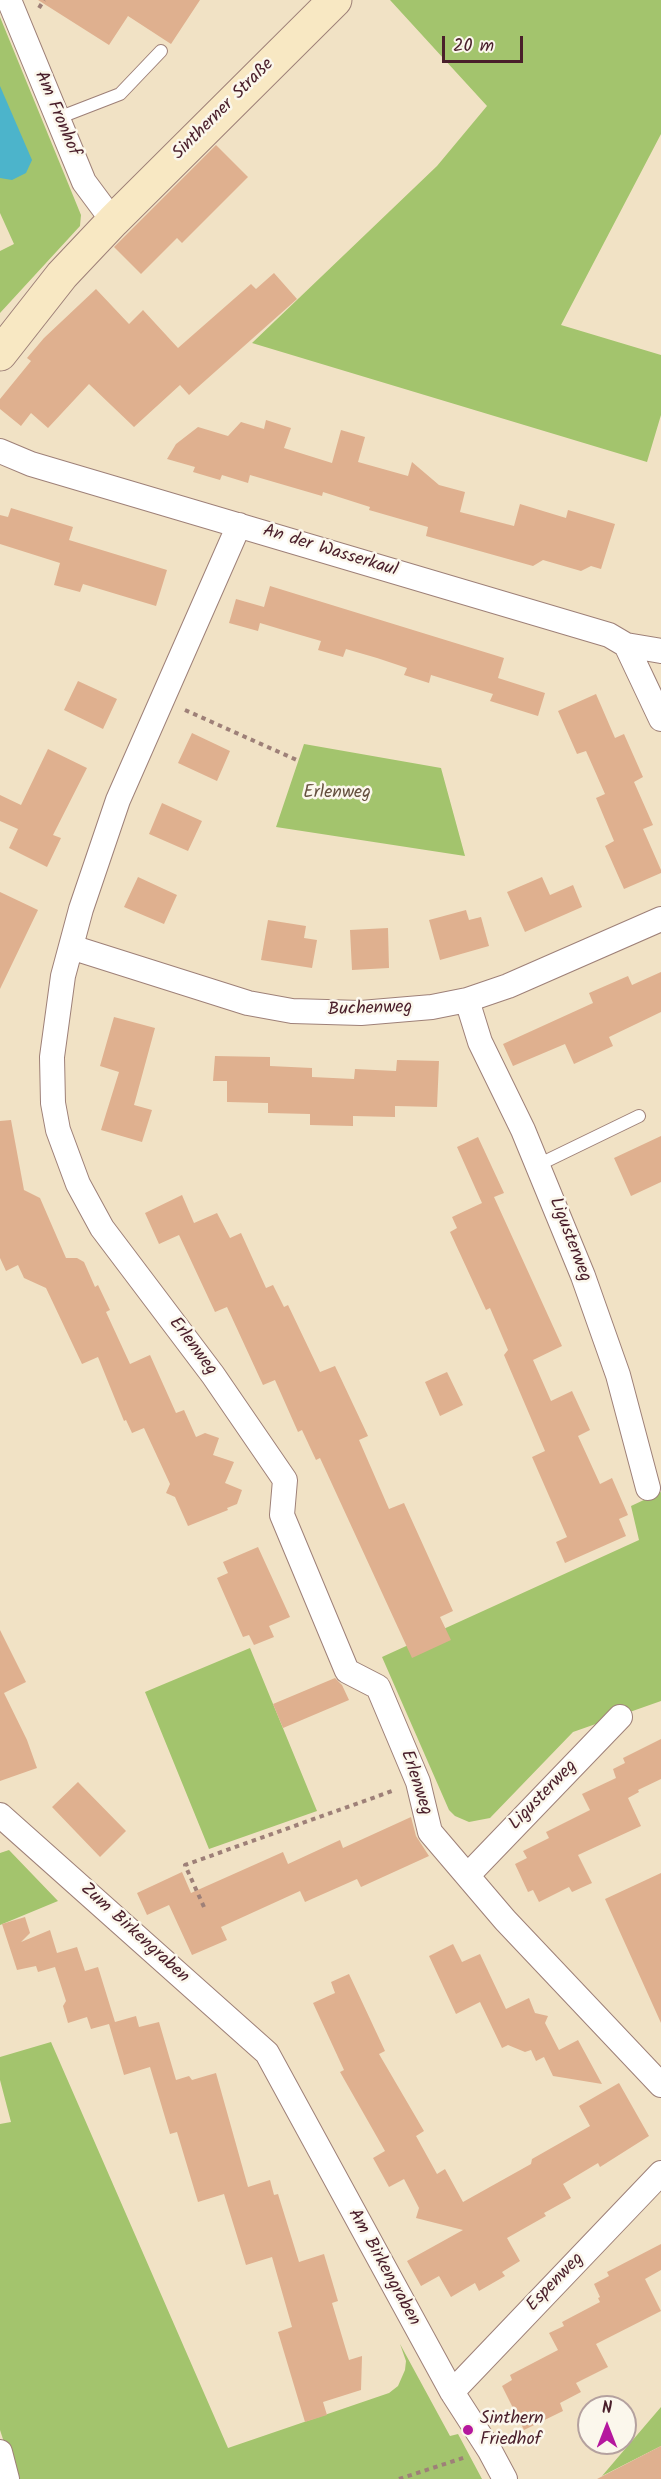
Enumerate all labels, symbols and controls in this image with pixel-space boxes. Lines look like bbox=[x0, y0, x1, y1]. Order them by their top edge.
scale bar bbox=[445, 24, 526, 62]
text: 20 m bbox=[453, 32, 494, 61]
street label: Sintherner Straße bbox=[169, 55, 279, 165]
street label: Am Fronhof bbox=[28, 68, 84, 160]
street label: An der Wasserkaul bbox=[260, 521, 400, 583]
park label: Erlenweg bbox=[303, 783, 371, 805]
street label: Buchenweg bbox=[328, 998, 412, 1022]
street label: Ligusterweg bbox=[543, 1195, 595, 1285]
street label: Erlenweg bbox=[163, 1314, 221, 1380]
street label: Erlenweg bbox=[394, 1748, 436, 1818]
street label: Ligusterweg bbox=[505, 1757, 583, 1835]
street label: Zum Birkengraben bbox=[75, 1879, 193, 1989]
street label: Am Birkengraben bbox=[342, 2206, 424, 2330]
street label: Espenweg bbox=[523, 2249, 589, 2317]
north arrow bbox=[577, 2395, 637, 2455]
text: N bbox=[602, 2396, 612, 2421]
place label: Sinthern Friedhof bbox=[480, 2409, 544, 2452]
marker: Sinthern Friedhof bbox=[461, 2423, 475, 2437]

